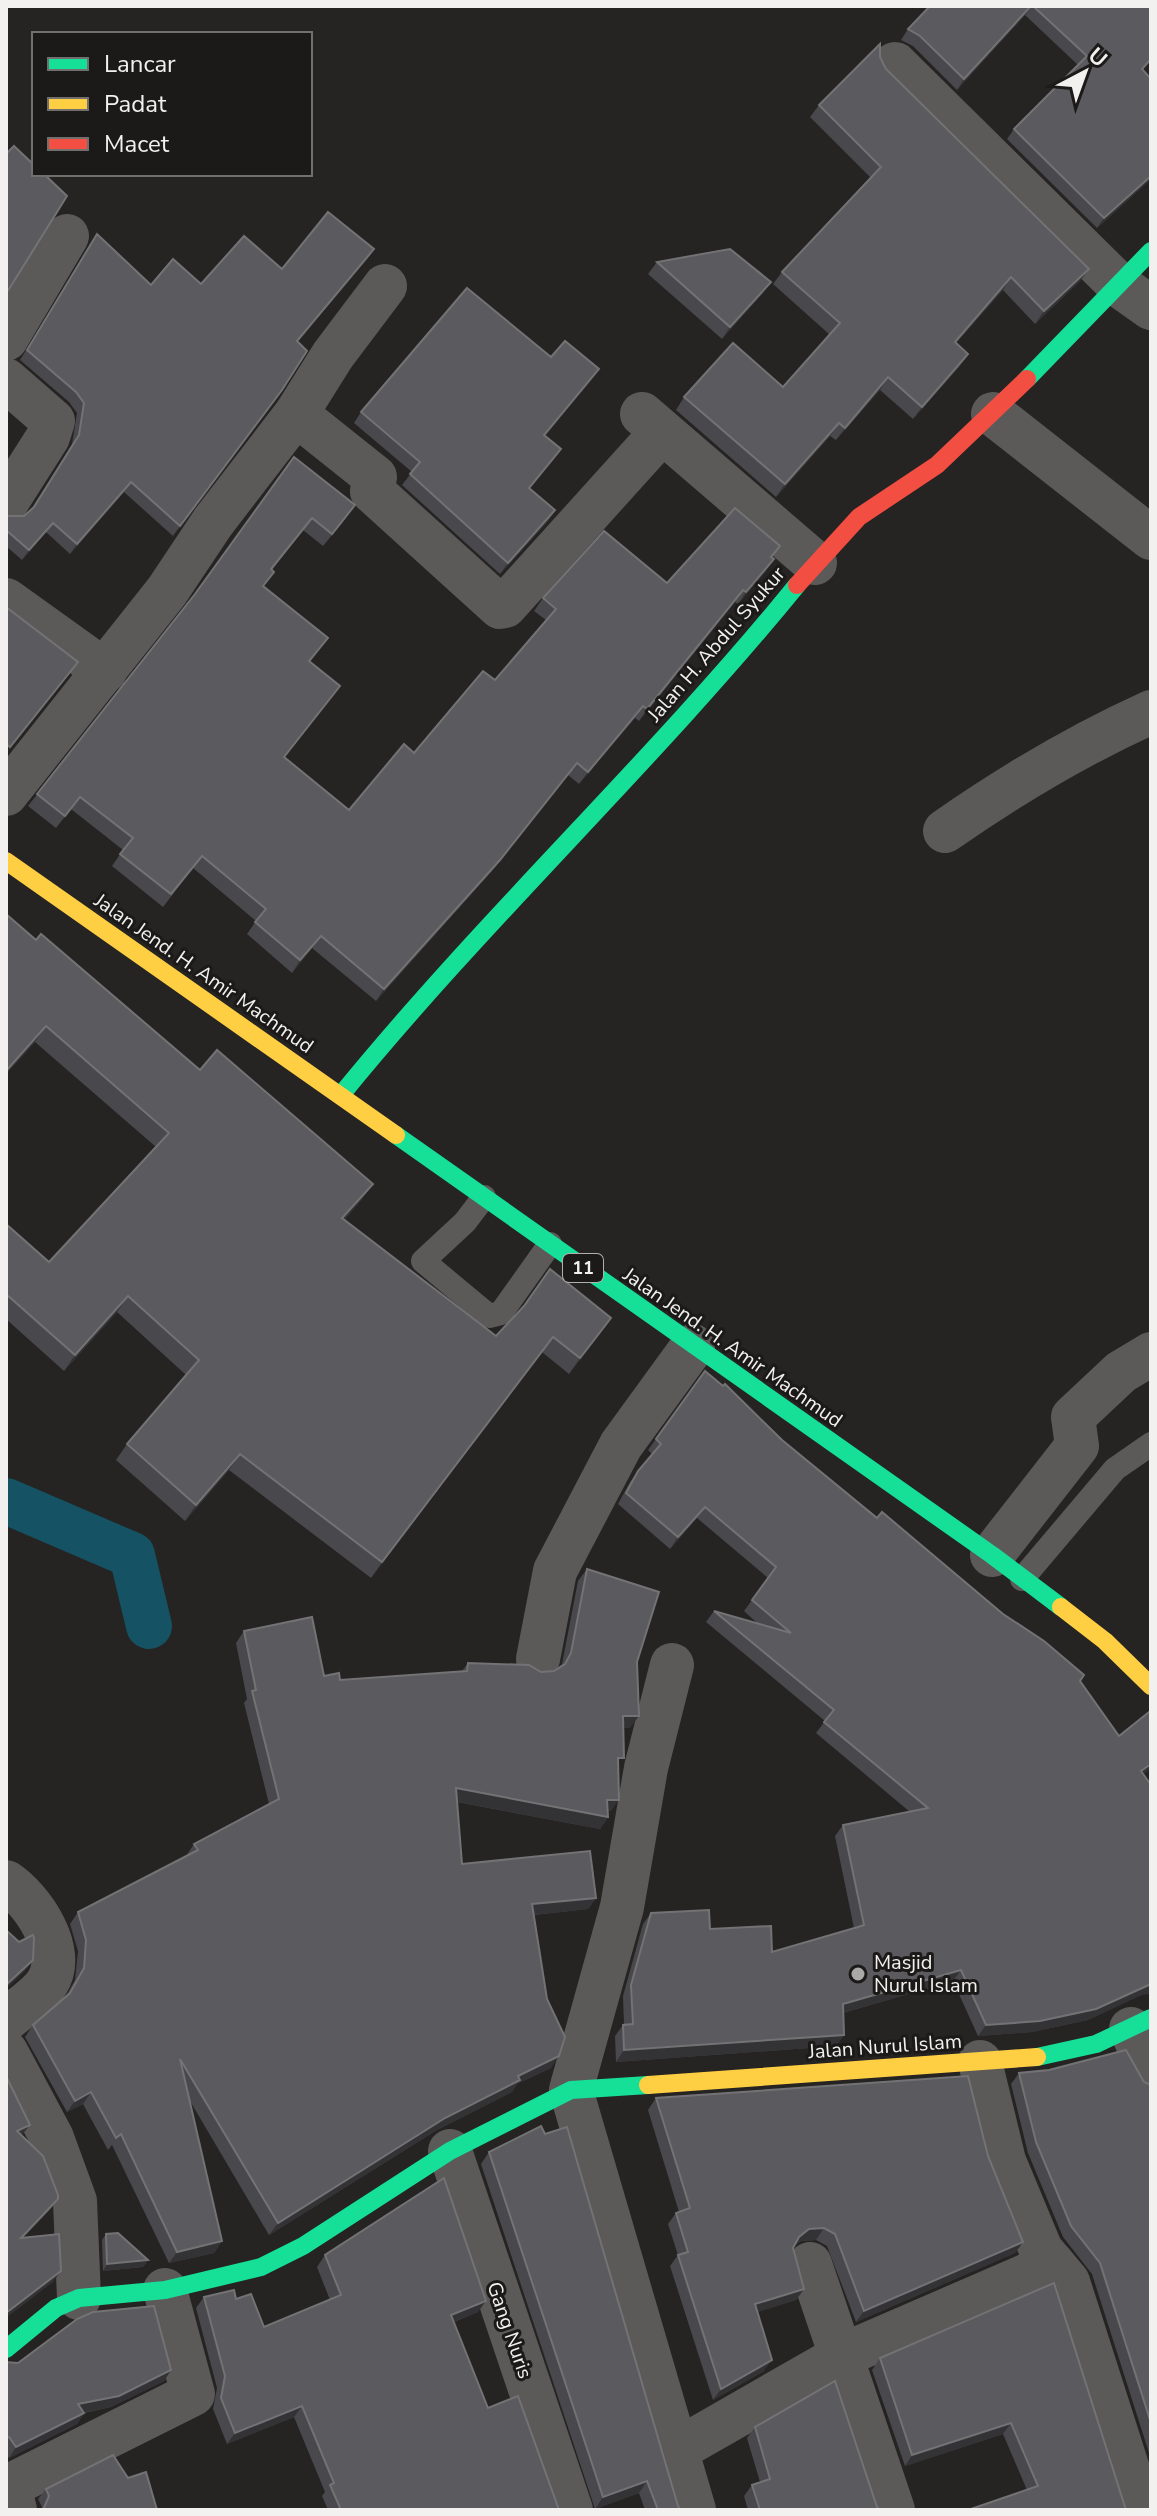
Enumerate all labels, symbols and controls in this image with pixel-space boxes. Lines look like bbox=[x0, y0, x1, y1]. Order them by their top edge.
legend bbox=[32, 32, 312, 176]
north arrow bbox=[1045, 32, 1125, 112]
text: U bbox=[1081, 41, 1113, 74]
text: Lancar bbox=[104, 48, 176, 80]
text: Padat bbox=[104, 88, 167, 120]
text: Macet bbox=[104, 128, 170, 160]
street label: Jalan H. Abdul Syukur bbox=[641, 561, 791, 728]
street label: Jalan Jend. H. Amir Machmud bbox=[88, 887, 319, 1060]
road number: 11 bbox=[563, 1254, 603, 1282]
street label: Jalan Jend. H. Amir Machmud bbox=[617, 1261, 848, 1434]
place label: Masjid Nurul Islam bbox=[874, 1949, 978, 1999]
marker: Masjid Nurul Islam bbox=[849, 1965, 867, 1983]
street label: Jalan Nurul Islam bbox=[806, 2028, 963, 2065]
street label: Gang Nuris bbox=[480, 2278, 539, 2382]

